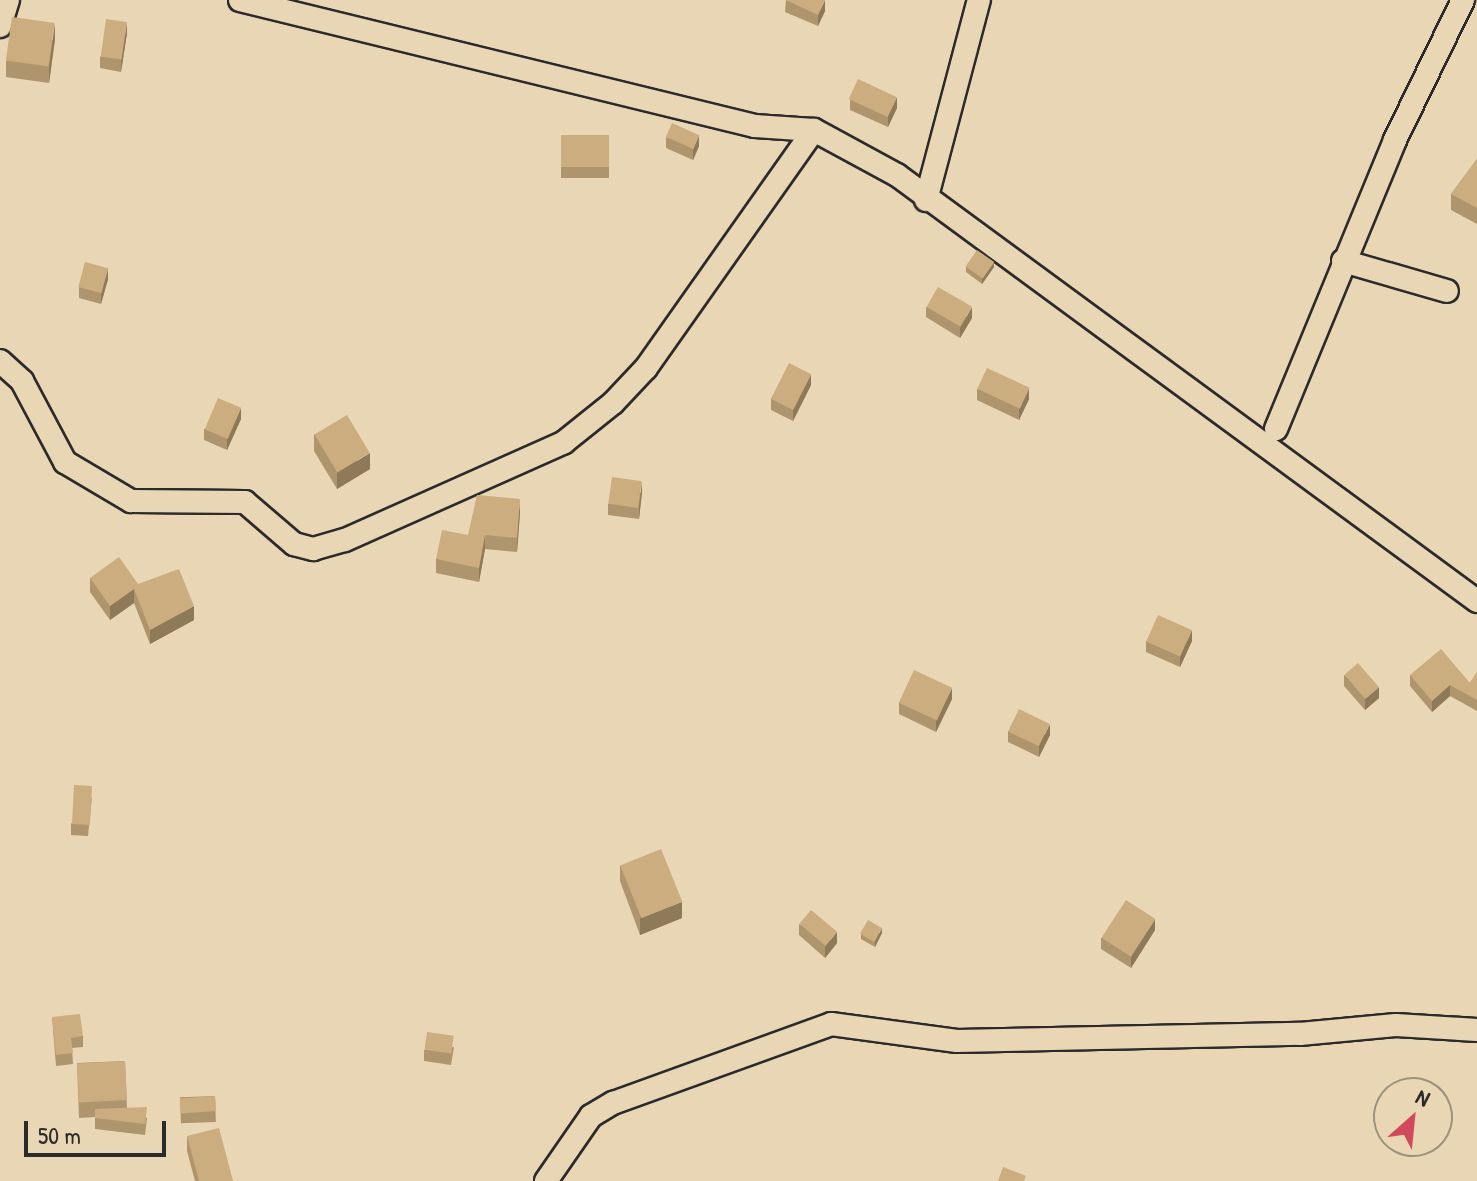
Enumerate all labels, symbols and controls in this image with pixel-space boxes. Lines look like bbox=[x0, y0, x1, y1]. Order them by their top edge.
north arrow bbox=[1373, 1077, 1453, 1157]
text: N bbox=[1411, 1081, 1435, 1113]
scale bar bbox=[28, 1105, 170, 1155]
text: 50 m bbox=[38, 1119, 81, 1151]

